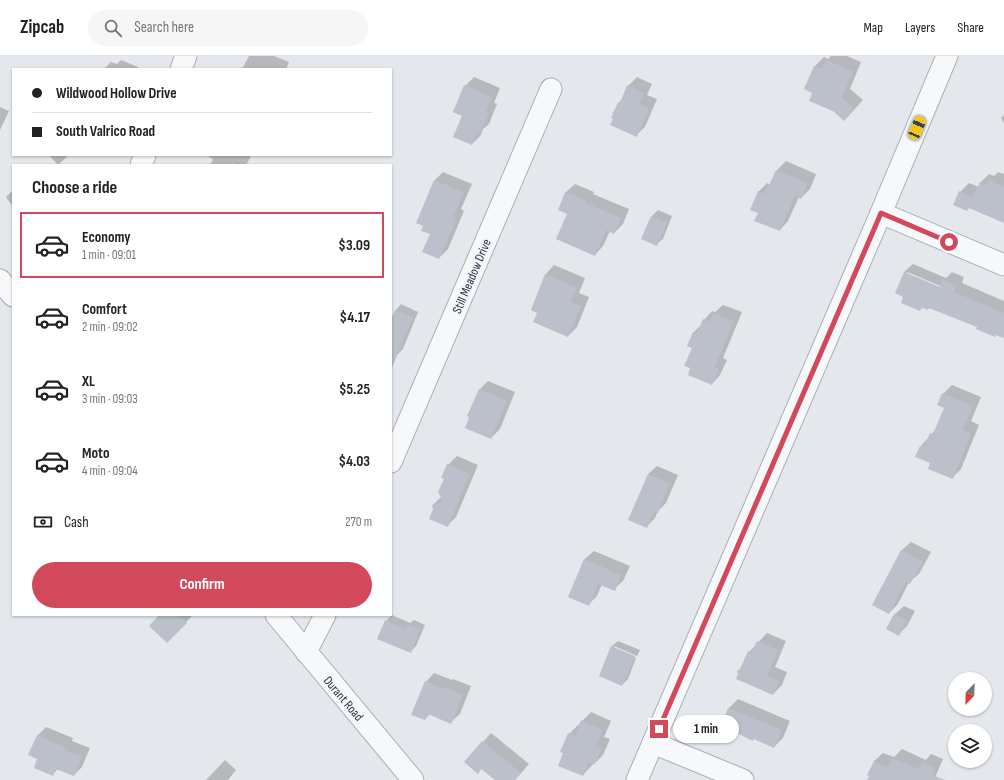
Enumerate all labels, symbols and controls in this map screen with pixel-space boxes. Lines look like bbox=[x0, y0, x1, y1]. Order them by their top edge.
search box bbox=[88, 10, 368, 46]
text: Zipcab bbox=[20, 16, 64, 39]
icon: search bbox=[102, 17, 124, 39]
text: Search here bbox=[134, 18, 194, 37]
text: Map bbox=[863, 19, 883, 36]
text: Layers bbox=[905, 19, 935, 36]
text: Share bbox=[957, 19, 984, 36]
text: Wildwood Hollow Drive bbox=[56, 84, 177, 103]
car bbox=[907, 115, 927, 141]
text: South Valrico Road bbox=[56, 122, 155, 141]
text: Choose a ride bbox=[32, 177, 117, 198]
icon: car bbox=[34, 227, 70, 263]
text: Economy bbox=[82, 228, 131, 247]
route start bbox=[940, 233, 958, 251]
text: $3.09 bbox=[338, 236, 370, 255]
street label: Still Meadow Drive bbox=[449, 237, 495, 316]
text: 1 min · 09:01 bbox=[82, 247, 136, 263]
icon: car bbox=[34, 299, 70, 335]
text: Comfort bbox=[82, 300, 127, 319]
text: $4.17 bbox=[339, 308, 370, 327]
text: 2 min · 09:02 bbox=[82, 319, 138, 335]
icon: car bbox=[34, 371, 70, 407]
text: XL bbox=[82, 372, 95, 391]
text: $5.25 bbox=[339, 380, 370, 399]
text: 3 min · 09:03 bbox=[82, 391, 138, 407]
icon: car bbox=[34, 443, 70, 479]
text: Moto bbox=[82, 444, 109, 463]
text: $4.03 bbox=[338, 452, 370, 471]
text: 4 min · 09:04 bbox=[82, 463, 138, 479]
icon: cash bbox=[32, 511, 54, 533]
text: Cash bbox=[64, 513, 89, 532]
text: 270 m bbox=[345, 514, 372, 530]
button: Confirm bbox=[32, 562, 372, 608]
north arrow bbox=[948, 672, 992, 716]
map controls bbox=[948, 672, 992, 768]
street label: Durant Road bbox=[320, 673, 367, 724]
callout: 1 min bbox=[673, 715, 739, 743]
route end bbox=[650, 720, 668, 738]
text: 1 min bbox=[694, 721, 718, 737]
button: layers bbox=[948, 724, 992, 768]

